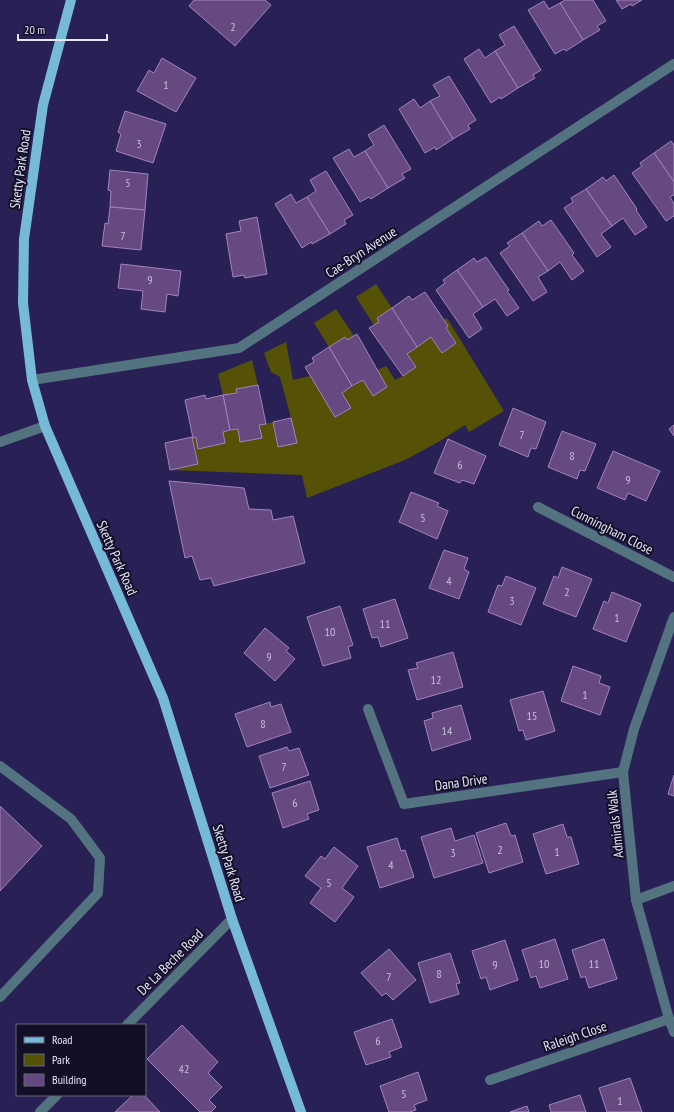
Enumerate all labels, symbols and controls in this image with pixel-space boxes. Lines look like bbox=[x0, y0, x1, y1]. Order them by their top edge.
scale bar bbox=[18, 16, 107, 42]
house number: 2 bbox=[230, 19, 236, 34]
text: 20 m bbox=[24, 22, 45, 37]
house number: 1 bbox=[163, 77, 169, 92]
street label: Sketty Park Road bbox=[6, 128, 34, 210]
house number: 3 bbox=[136, 136, 142, 151]
house number: 5 bbox=[125, 175, 131, 190]
street label: Cae-Bryn Avenue bbox=[322, 222, 400, 282]
house number: 7 bbox=[120, 228, 126, 243]
house number: 9 bbox=[147, 272, 153, 287]
house number: 7 bbox=[519, 427, 525, 442]
house number: 8 bbox=[569, 448, 575, 463]
house number: 6 bbox=[457, 457, 463, 472]
house number: 9 bbox=[625, 472, 631, 487]
street label: Cunningham Close bbox=[568, 502, 656, 559]
house number: 5 bbox=[420, 510, 426, 525]
street label: Sketty Park Road bbox=[93, 518, 141, 598]
house number: 4 bbox=[446, 573, 452, 588]
house number: 2 bbox=[564, 584, 570, 599]
house number: 3 bbox=[509, 593, 515, 608]
house number: 1 bbox=[614, 610, 620, 625]
house number: 11 bbox=[380, 616, 390, 631]
house number: 10 bbox=[325, 624, 335, 639]
house number: 9 bbox=[266, 649, 272, 664]
house number: 12 bbox=[431, 672, 441, 687]
house number: 1 bbox=[582, 687, 588, 702]
house number: 15 bbox=[527, 708, 537, 723]
house number: 8 bbox=[260, 716, 266, 731]
house number: 14 bbox=[442, 723, 453, 738]
house number: 7 bbox=[281, 759, 287, 774]
street label: Dana Drive bbox=[433, 769, 489, 795]
street label: Admirals Walk bbox=[602, 789, 628, 859]
house number: 6 bbox=[292, 795, 298, 810]
street label: Sketty Park Road bbox=[209, 822, 249, 904]
house number: 2 bbox=[497, 842, 503, 857]
house number: 1 bbox=[554, 844, 560, 859]
house number: 3 bbox=[450, 845, 456, 860]
house number: 4 bbox=[388, 857, 394, 872]
house number: 5 bbox=[326, 875, 332, 890]
street label: De La Beche Road bbox=[133, 925, 207, 999]
house number: 10 bbox=[539, 956, 549, 971]
house number: 11 bbox=[589, 956, 599, 971]
house number: 9 bbox=[492, 957, 498, 972]
house number: 8 bbox=[436, 966, 442, 981]
house number: 7 bbox=[386, 969, 392, 984]
street label: Raleigh Close bbox=[541, 1017, 609, 1055]
legend bbox=[16, 1024, 146, 1096]
text: Road bbox=[52, 1032, 72, 1047]
house number: 6 bbox=[375, 1033, 381, 1048]
text: Park bbox=[52, 1052, 70, 1067]
house number: 42 bbox=[179, 1061, 189, 1076]
text: Building bbox=[52, 1072, 87, 1087]
house number: 5 bbox=[401, 1086, 407, 1101]
house number: 1 bbox=[617, 1093, 623, 1108]

